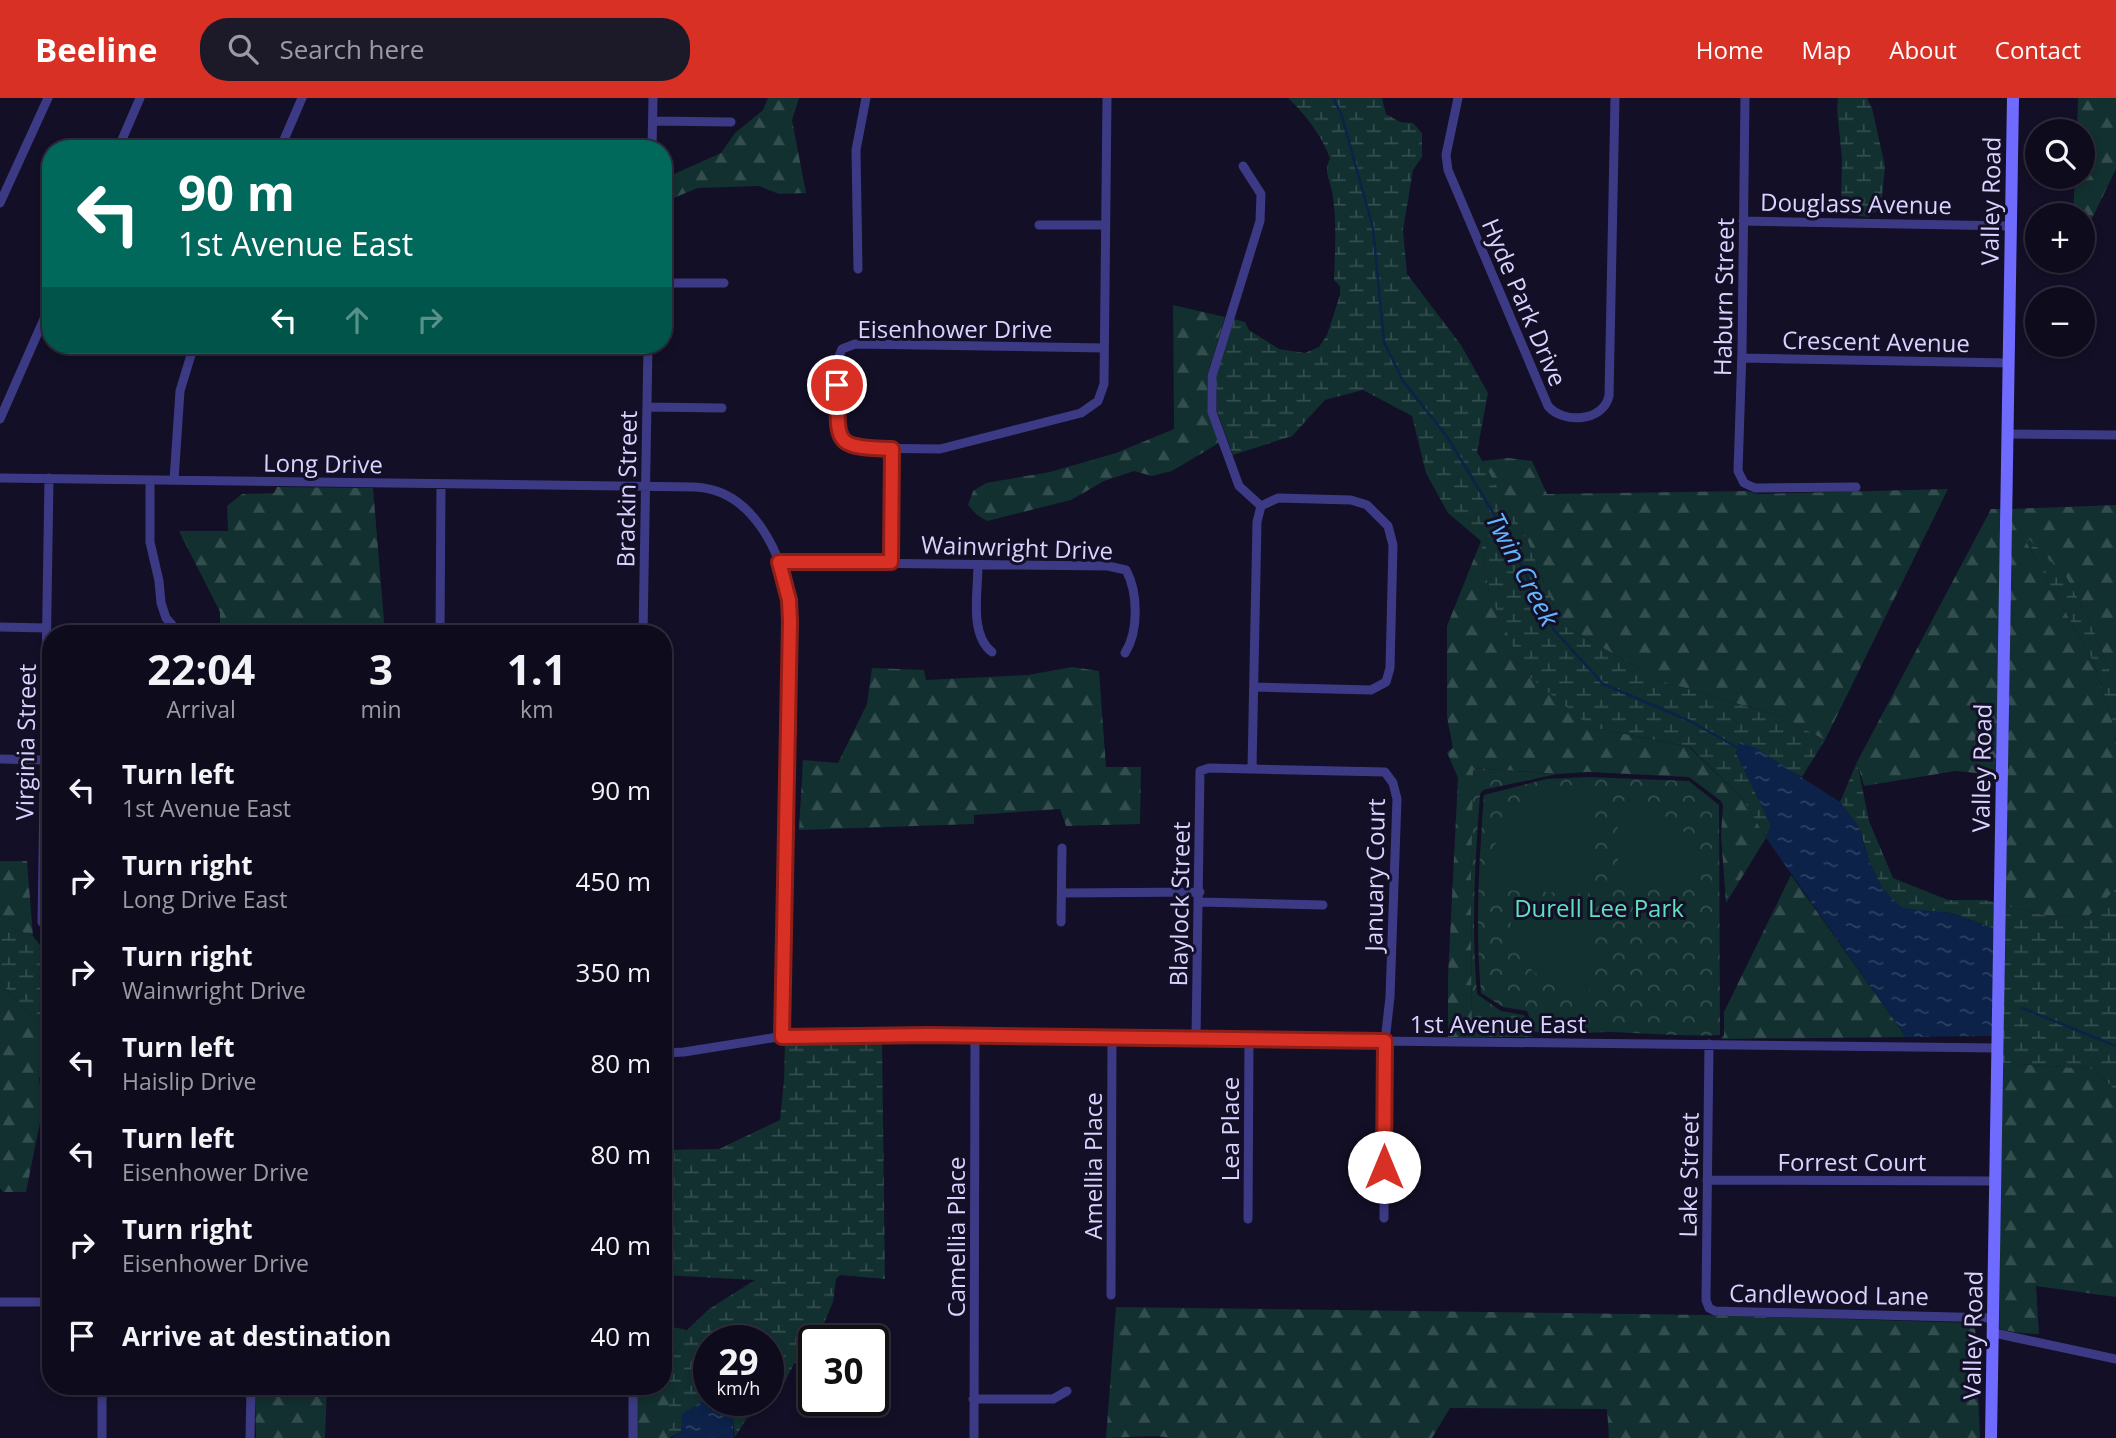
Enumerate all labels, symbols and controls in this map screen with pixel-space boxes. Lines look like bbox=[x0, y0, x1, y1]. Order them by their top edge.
search box bbox=[200, 18, 690, 81]
text: Beeline bbox=[35, 27, 158, 72]
icon: search bbox=[224, 30, 262, 68]
text: Search here bbox=[280, 31, 424, 67]
text: Home bbox=[1696, 33, 1764, 66]
text: Map bbox=[1802, 33, 1851, 66]
text: About bbox=[1889, 33, 1957, 66]
text: Contact bbox=[1995, 33, 2081, 66]
map controls bbox=[2025, 119, 2095, 357]
button: search bbox=[2025, 119, 2095, 189]
street label: Valley Road bbox=[1972, 136, 2008, 266]
text: 90 m bbox=[178, 159, 295, 225]
icon: left bbox=[63, 168, 154, 259]
street label: Douglass Avenue bbox=[1760, 185, 1952, 221]
button: + bbox=[2025, 203, 2095, 273]
street label: Hyde Park Drive bbox=[1475, 213, 1575, 391]
street label: Haburn Street bbox=[1705, 218, 1741, 376]
text: 1st Avenue East bbox=[178, 222, 413, 265]
button: − bbox=[2025, 287, 2095, 357]
icon: left bbox=[265, 301, 303, 339]
icon: ahead bbox=[338, 301, 376, 339]
icon: right bbox=[411, 301, 449, 339]
street label: Eisenhower Drive bbox=[857, 312, 1053, 345]
street label: Crescent Avenue bbox=[1782, 323, 1970, 359]
pin bbox=[807, 355, 867, 415]
icon: arrive bbox=[818, 366, 856, 404]
street label: Brackin Street bbox=[608, 410, 644, 568]
street label: Long Drive bbox=[263, 445, 383, 481]
water label: Twin Creek bbox=[1478, 506, 1569, 633]
street label: Wainwright Drive bbox=[920, 527, 1114, 567]
text: 22:04 bbox=[147, 640, 255, 697]
text: 3 bbox=[369, 640, 393, 697]
text: 1.1 bbox=[507, 640, 567, 697]
street label: Virginia Street bbox=[7, 663, 43, 821]
text: Arrival bbox=[167, 693, 236, 725]
text: min bbox=[360, 693, 402, 725]
text: km bbox=[520, 693, 553, 725]
street label: Valley Road bbox=[1963, 703, 1999, 833]
text: Turn left bbox=[122, 756, 234, 792]
icon: left bbox=[63, 771, 101, 809]
text: 90 m bbox=[590, 772, 651, 808]
text: 1st Avenue East bbox=[122, 792, 291, 824]
street label: January Court bbox=[1356, 798, 1392, 954]
street label: Blaylock Street bbox=[1161, 821, 1197, 987]
text: Turn right bbox=[122, 847, 253, 883]
icon: right bbox=[63, 862, 101, 900]
text: 450 m bbox=[576, 863, 651, 899]
text: Long Drive East bbox=[122, 883, 287, 915]
park label: Durell Lee Park bbox=[1514, 891, 1684, 924]
text: Turn right bbox=[122, 938, 253, 974]
icon: right bbox=[63, 953, 101, 991]
text: 350 m bbox=[576, 954, 651, 990]
text: Wainwright Drive bbox=[122, 974, 306, 1006]
street label: 1st Avenue East bbox=[1410, 1007, 1586, 1040]
text: Turn left bbox=[122, 1029, 234, 1065]
icon: left bbox=[63, 1044, 101, 1082]
text: 80 m bbox=[590, 1045, 651, 1081]
text: Haislip Drive bbox=[122, 1065, 256, 1097]
street label: Lea Place bbox=[1213, 1077, 1246, 1181]
street label: Amellia Place bbox=[1076, 1092, 1109, 1240]
street label: Lake Street bbox=[1670, 1112, 1706, 1238]
text: Turn left bbox=[122, 1120, 234, 1156]
position arrow bbox=[1347, 1130, 1421, 1204]
icon: left bbox=[63, 1135, 101, 1173]
text: 80 m bbox=[590, 1136, 651, 1172]
street label: Forrest Court bbox=[1778, 1145, 1926, 1178]
text: Eisenhower Drive bbox=[122, 1156, 309, 1188]
street label: Camellia Place bbox=[939, 1157, 972, 1317]
text: Turn right bbox=[122, 1211, 253, 1247]
icon: right bbox=[63, 1226, 101, 1264]
text: 40 m bbox=[590, 1227, 651, 1263]
text: Eisenhower Drive bbox=[122, 1247, 309, 1279]
street label: Valley Road bbox=[1954, 1270, 1990, 1400]
street label: Candlewood Lane bbox=[1729, 1276, 1929, 1312]
icon: arrive bbox=[63, 1317, 101, 1355]
text: Arrive at destination bbox=[122, 1318, 391, 1354]
text: 40 m bbox=[590, 1318, 651, 1354]
speed limit sign: 30 bbox=[798, 1325, 889, 1416]
text: 29 bbox=[718, 1338, 759, 1385]
text: km/h bbox=[717, 1376, 760, 1400]

